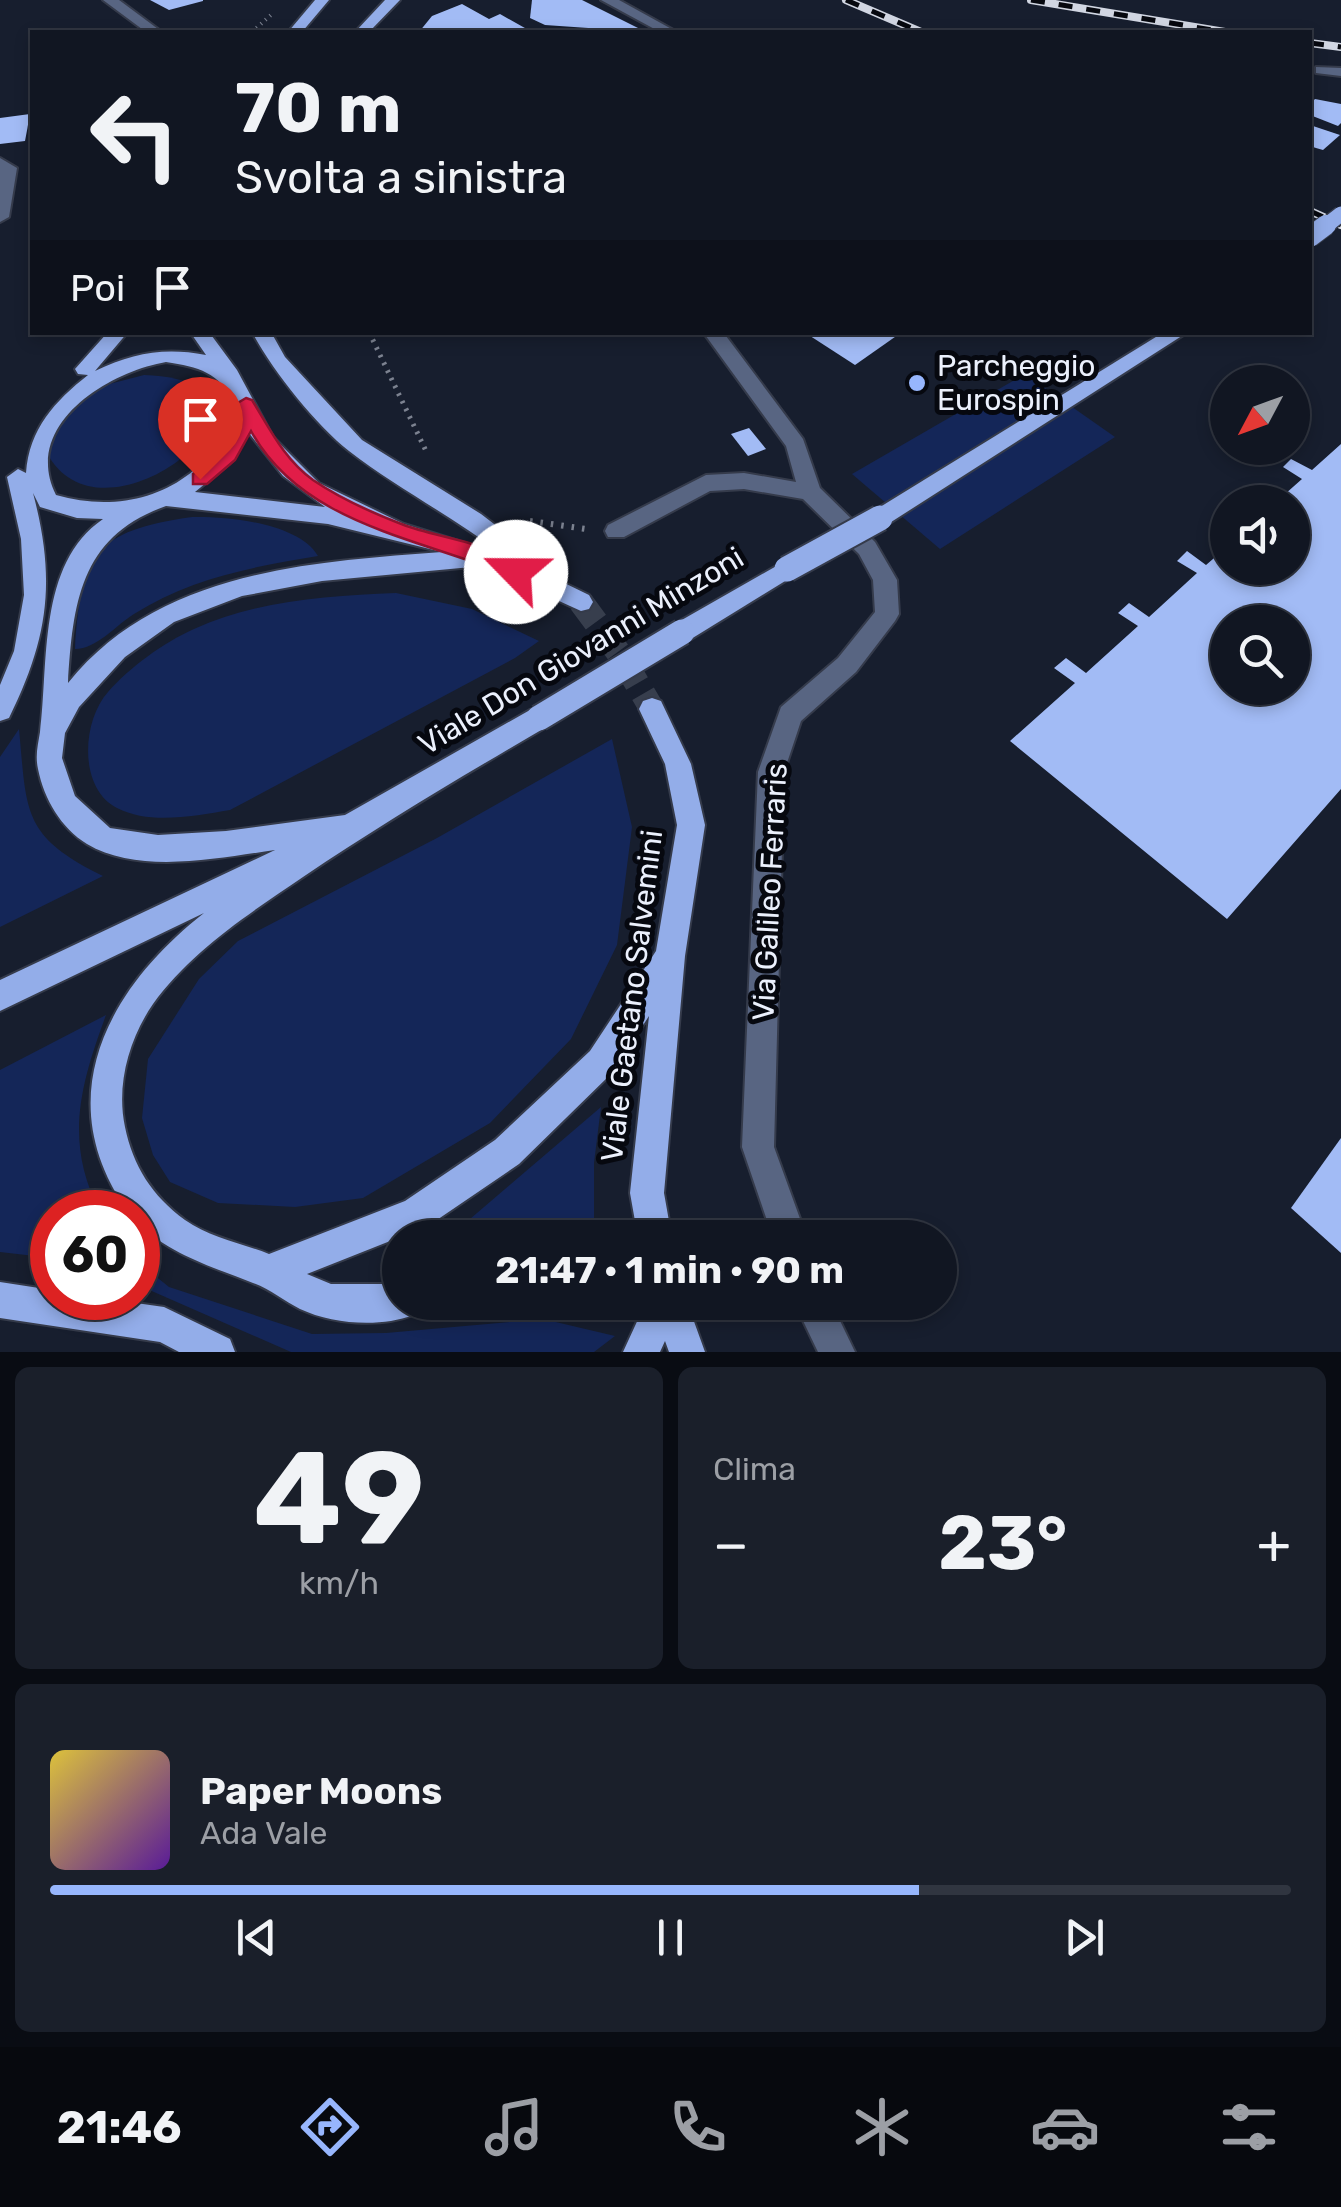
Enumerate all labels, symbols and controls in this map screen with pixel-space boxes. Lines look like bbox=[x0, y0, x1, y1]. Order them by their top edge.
text: 70 m bbox=[235, 67, 402, 150]
icon: left bbox=[70, 70, 200, 200]
text: Svolta a sinistra bbox=[235, 151, 567, 204]
icon: arrive bbox=[145, 260, 200, 315]
text: Poi bbox=[70, 265, 125, 311]
place label: Parcheggio Eurospin bbox=[937, 348, 1096, 418]
north arrow bbox=[1210, 365, 1310, 465]
map controls bbox=[1210, 365, 1310, 705]
marker: Parcheggio Eurospin bbox=[906, 372, 928, 394]
pin bbox=[158, 377, 243, 480]
icon: arrive bbox=[173, 392, 228, 447]
button: sound bbox=[1210, 485, 1310, 585]
position arrow bbox=[464, 520, 568, 624]
street label: Viale Don Giovanni Minzoni bbox=[412, 539, 750, 763]
button: search bbox=[1210, 605, 1310, 705]
street label: Via Galileo Ferraris bbox=[745, 762, 795, 1022]
street label: Viale Gaetano Salvemini bbox=[594, 828, 670, 1164]
speed limit sign: 60 bbox=[30, 1190, 160, 1320]
text: 21:47 · 1 min · 90 m bbox=[495, 1247, 844, 1293]
text: 49 bbox=[253, 1421, 425, 1576]
text: Clima bbox=[713, 1450, 796, 1488]
text: 23° bbox=[938, 1499, 1067, 1588]
text: − bbox=[713, 1512, 749, 1577]
text: + bbox=[1257, 1512, 1291, 1577]
text: km/h bbox=[299, 1564, 379, 1602]
text: Paper Moons bbox=[200, 1768, 442, 1814]
text: Ada Vale bbox=[200, 1814, 327, 1852]
icon: previous bbox=[229, 1910, 284, 1965]
icon: pause bbox=[643, 1910, 698, 1965]
icon: next bbox=[1057, 1910, 1112, 1965]
icon: directions bbox=[295, 2092, 365, 2162]
icon: music bbox=[479, 2092, 549, 2162]
icon: phone bbox=[663, 2092, 733, 2162]
icon: climate bbox=[847, 2092, 917, 2162]
icon: car bbox=[1030, 2092, 1100, 2162]
icon: filters bbox=[1214, 2092, 1284, 2162]
text: 21:46 bbox=[57, 2101, 182, 2154]

